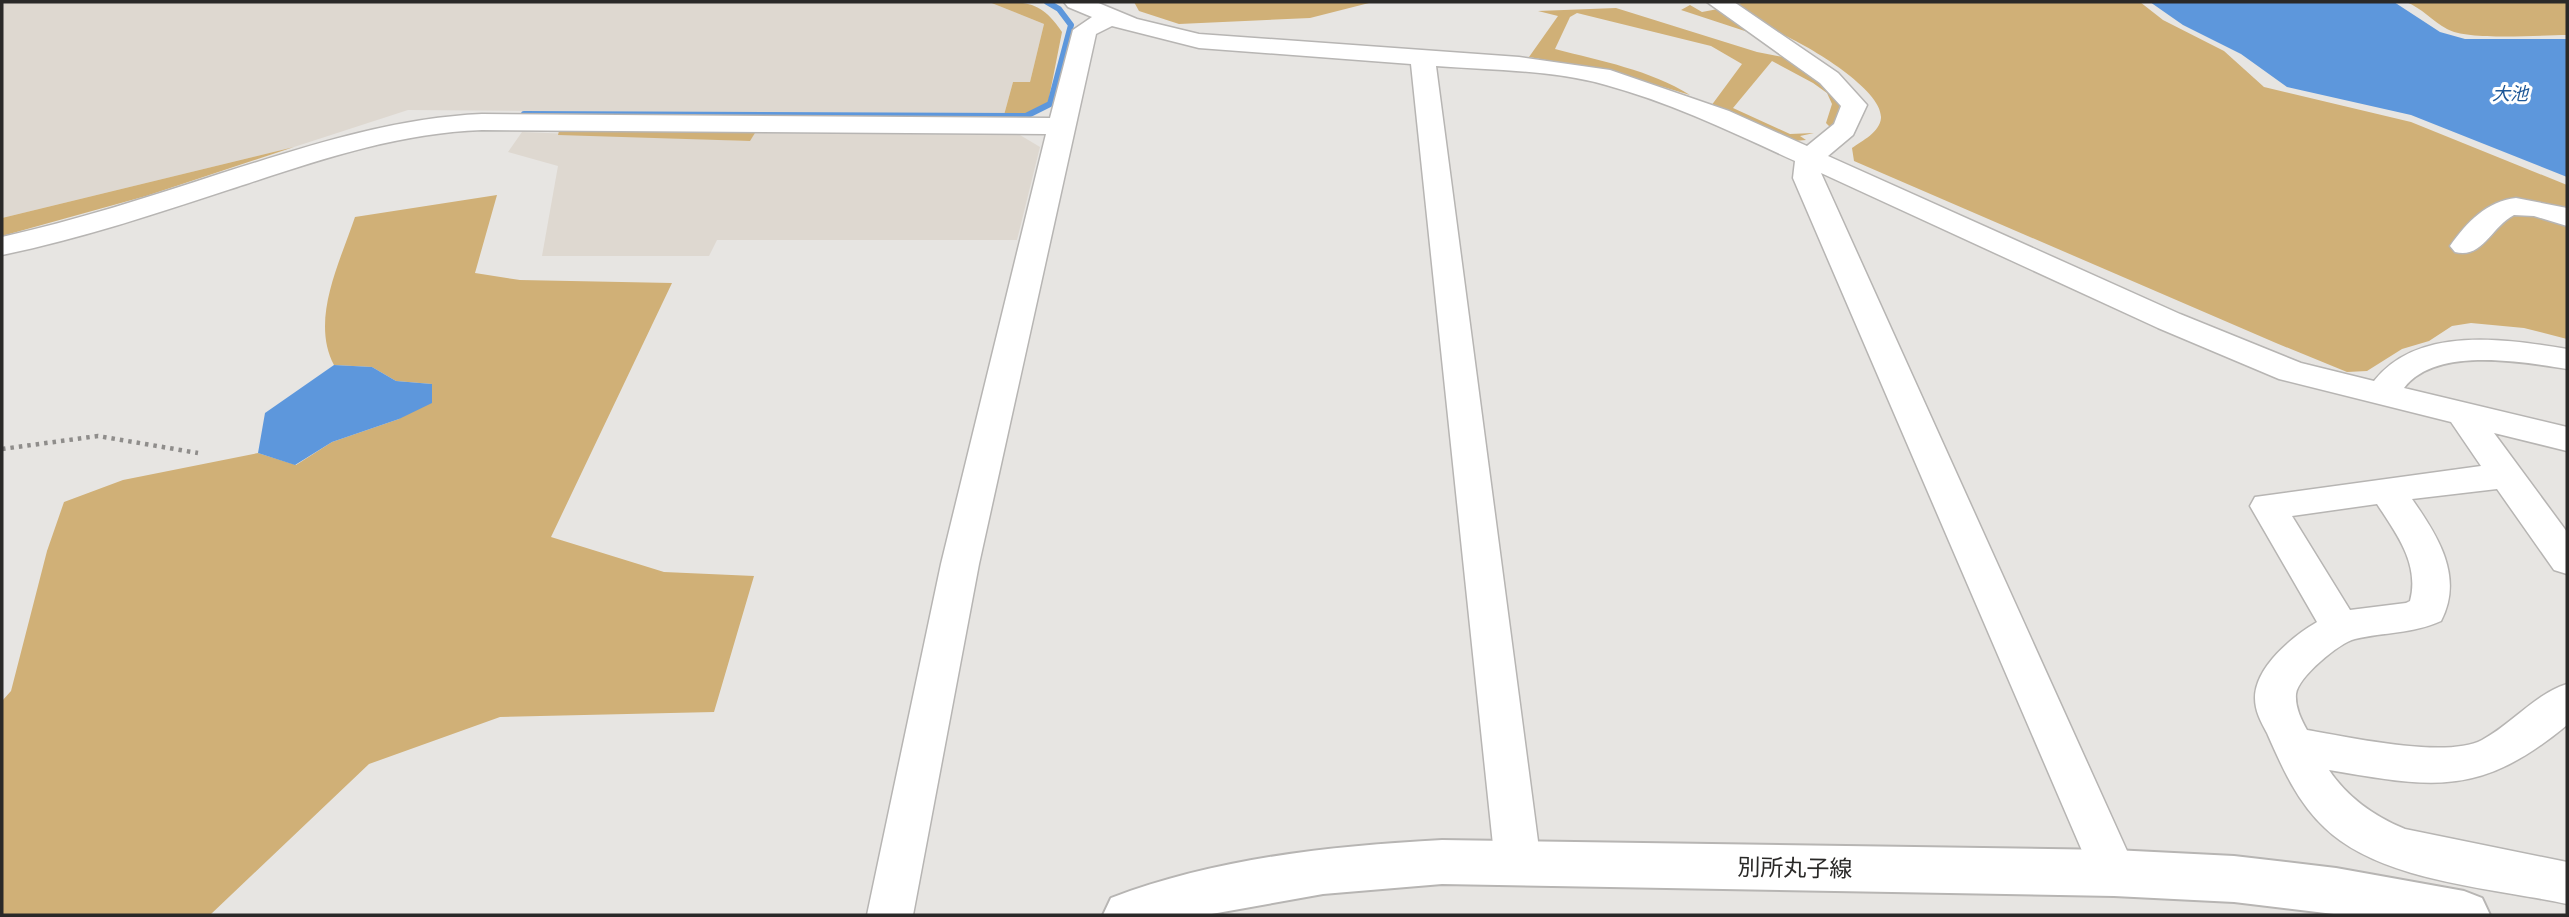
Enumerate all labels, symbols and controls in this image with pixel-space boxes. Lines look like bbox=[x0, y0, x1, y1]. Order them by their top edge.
water label: 大池 bbox=[2492, 83, 2530, 105]
street label: 別所丸子線 bbox=[1737, 853, 1853, 883]

